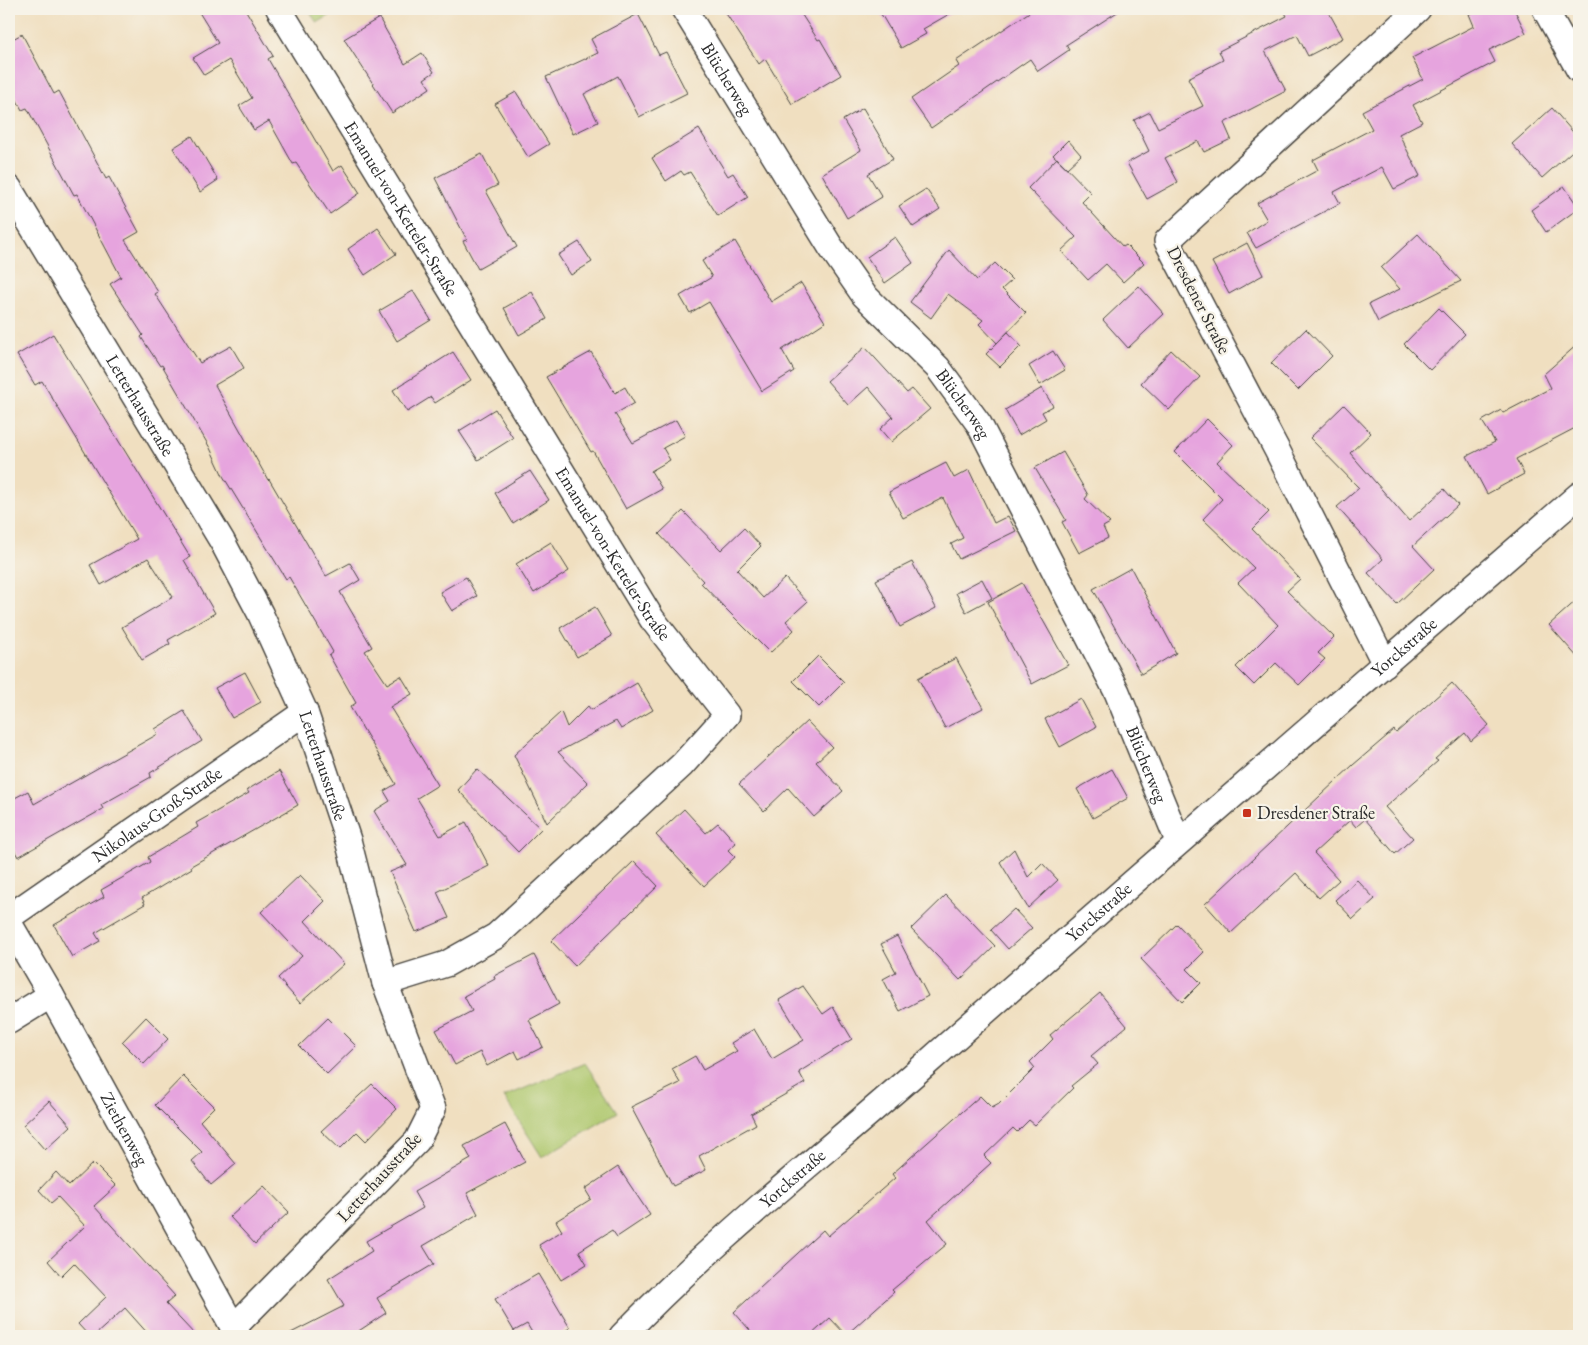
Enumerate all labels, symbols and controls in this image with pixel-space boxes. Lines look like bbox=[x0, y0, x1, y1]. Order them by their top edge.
street label: Blücherweg bbox=[696, 38, 759, 119]
street label: Emanuel-von-Ketteler-Straße bbox=[339, 117, 464, 300]
street label: Dresdener Straße bbox=[1162, 242, 1236, 358]
street label: Letterhausstraße bbox=[101, 350, 180, 460]
street label: Blücherweg bbox=[931, 364, 997, 443]
street label: Emanuel-von-Ketteler-Straße bbox=[551, 462, 676, 645]
street label: Yorckstraße bbox=[1366, 612, 1441, 682]
street label: Letterhausstraße bbox=[294, 708, 353, 823]
street label: Blücherweg bbox=[1121, 722, 1173, 806]
street label: Nikolaus-Groß-Straße bbox=[87, 761, 226, 867]
place label: Dresdener Straße bbox=[1257, 801, 1375, 824]
marker: Dresdener Straße bbox=[1241, 807, 1253, 819]
street label: Yorckstraße bbox=[1061, 877, 1136, 947]
street label: Ziethenweg bbox=[95, 1088, 154, 1169]
street label: Letterhausstraße bbox=[331, 1127, 426, 1226]
street label: Yorckstraße bbox=[754, 1143, 830, 1213]

